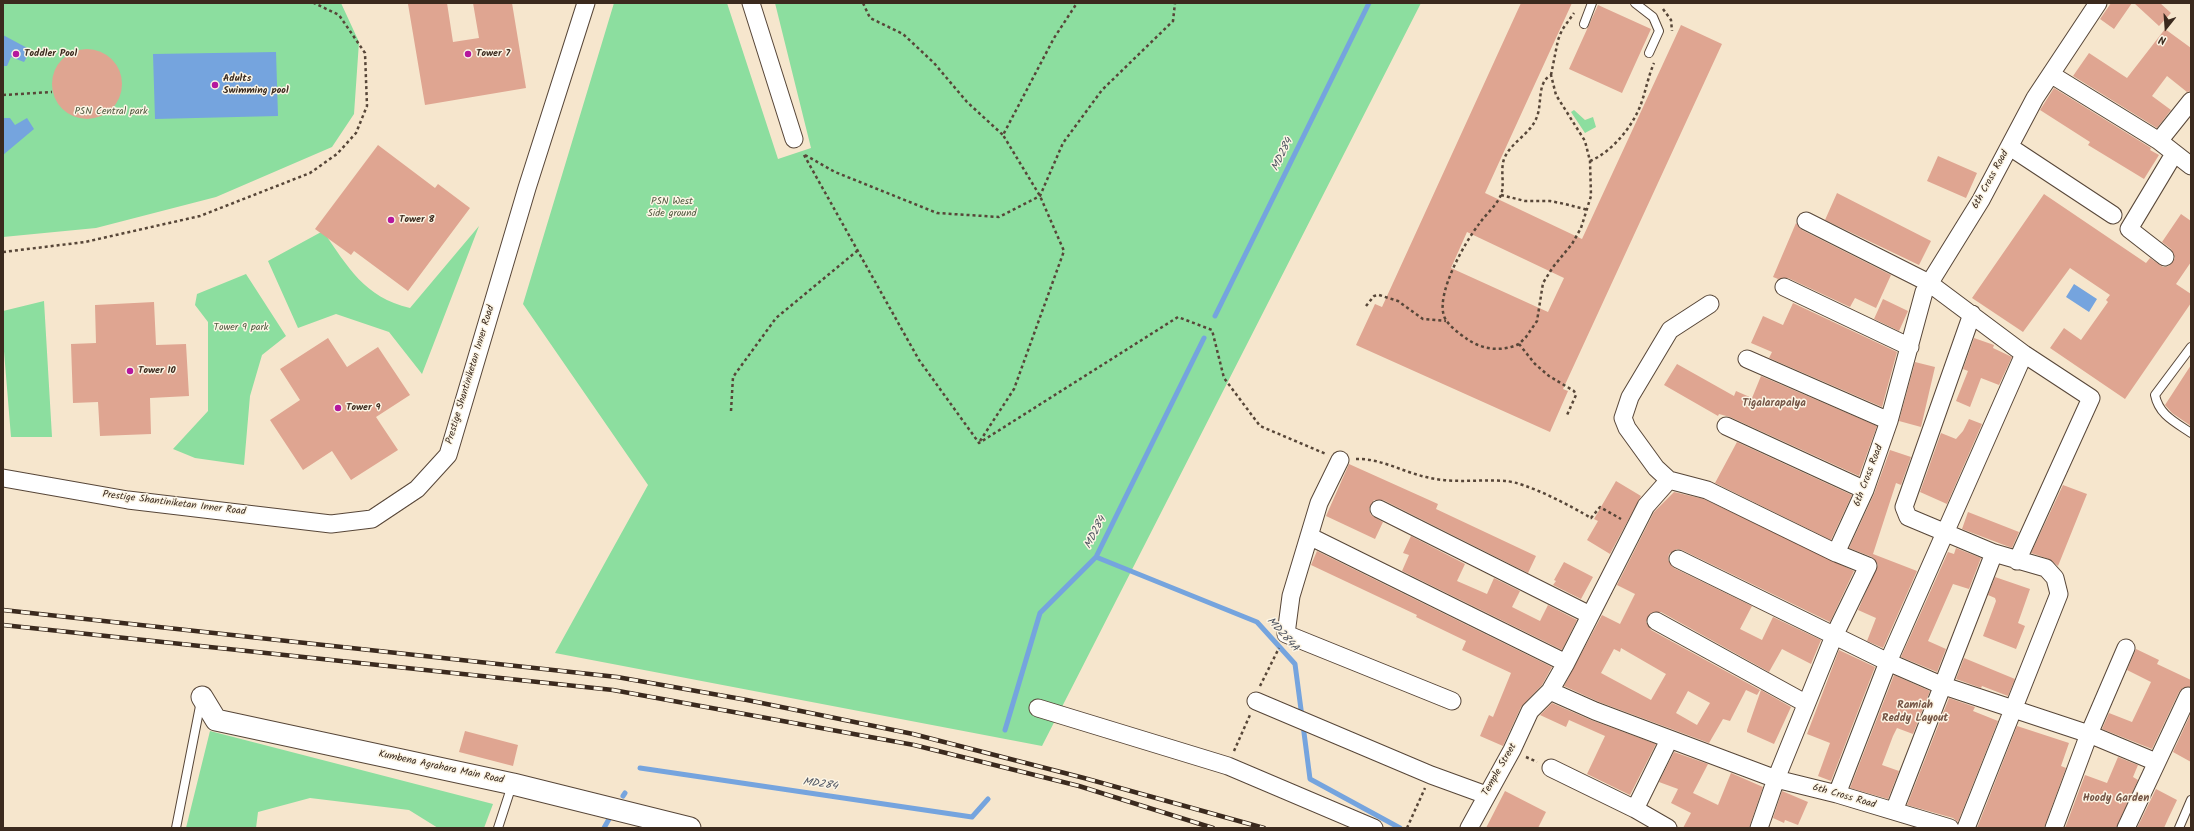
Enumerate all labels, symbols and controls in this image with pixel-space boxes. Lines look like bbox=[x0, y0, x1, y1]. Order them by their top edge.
north arrow bbox=[2146, 8, 2186, 48]
text: N bbox=[2157, 30, 2168, 49]
place label: Toddler Pool bbox=[24, 48, 77, 60]
place label: Tower 7 bbox=[476, 48, 510, 60]
marker: Toddler Pool bbox=[11, 49, 21, 59]
marker: Tower 7 bbox=[463, 49, 473, 59]
place label: Adults Swimming pool bbox=[223, 73, 289, 96]
marker: Adults Swimming pool bbox=[210, 80, 220, 90]
park label: PSN Central park bbox=[74, 106, 148, 118]
water label: MD284 bbox=[1269, 136, 1297, 174]
street label: 6th Cross Road bbox=[1970, 149, 2012, 211]
park label: PSN West Side ground bbox=[648, 196, 696, 220]
place label: Tower 8 bbox=[399, 214, 434, 226]
marker: Tower 8 bbox=[386, 215, 396, 225]
street label: Prestige Shantiniketan Inner Road bbox=[444, 304, 498, 446]
park label: Tower 9 park bbox=[214, 322, 268, 334]
place label: Tower 10 bbox=[138, 365, 176, 377]
marker: Tower 10 bbox=[125, 366, 135, 376]
district label: Tigalarapalya bbox=[1742, 397, 1806, 411]
place label: Tower 9 bbox=[346, 402, 381, 414]
marker: Tower 9 bbox=[333, 403, 343, 413]
street label: 6th Cross Road bbox=[1852, 443, 1886, 509]
street label: Prestige Shantiniketan Inner Road bbox=[102, 489, 246, 519]
water label: MD284 bbox=[1082, 514, 1110, 552]
water label: MD284A bbox=[1263, 615, 1301, 655]
district label: Ramiah Reddy Layout bbox=[1882, 699, 1948, 725]
street label: Temple Street bbox=[1480, 741, 1520, 799]
street label: Kumbena Agrahara Main Road bbox=[377, 749, 505, 787]
water label: MD284 bbox=[802, 776, 838, 794]
street label: 6th Cross Road bbox=[1811, 782, 1877, 812]
district label: Hoody Garden bbox=[2083, 792, 2149, 806]

